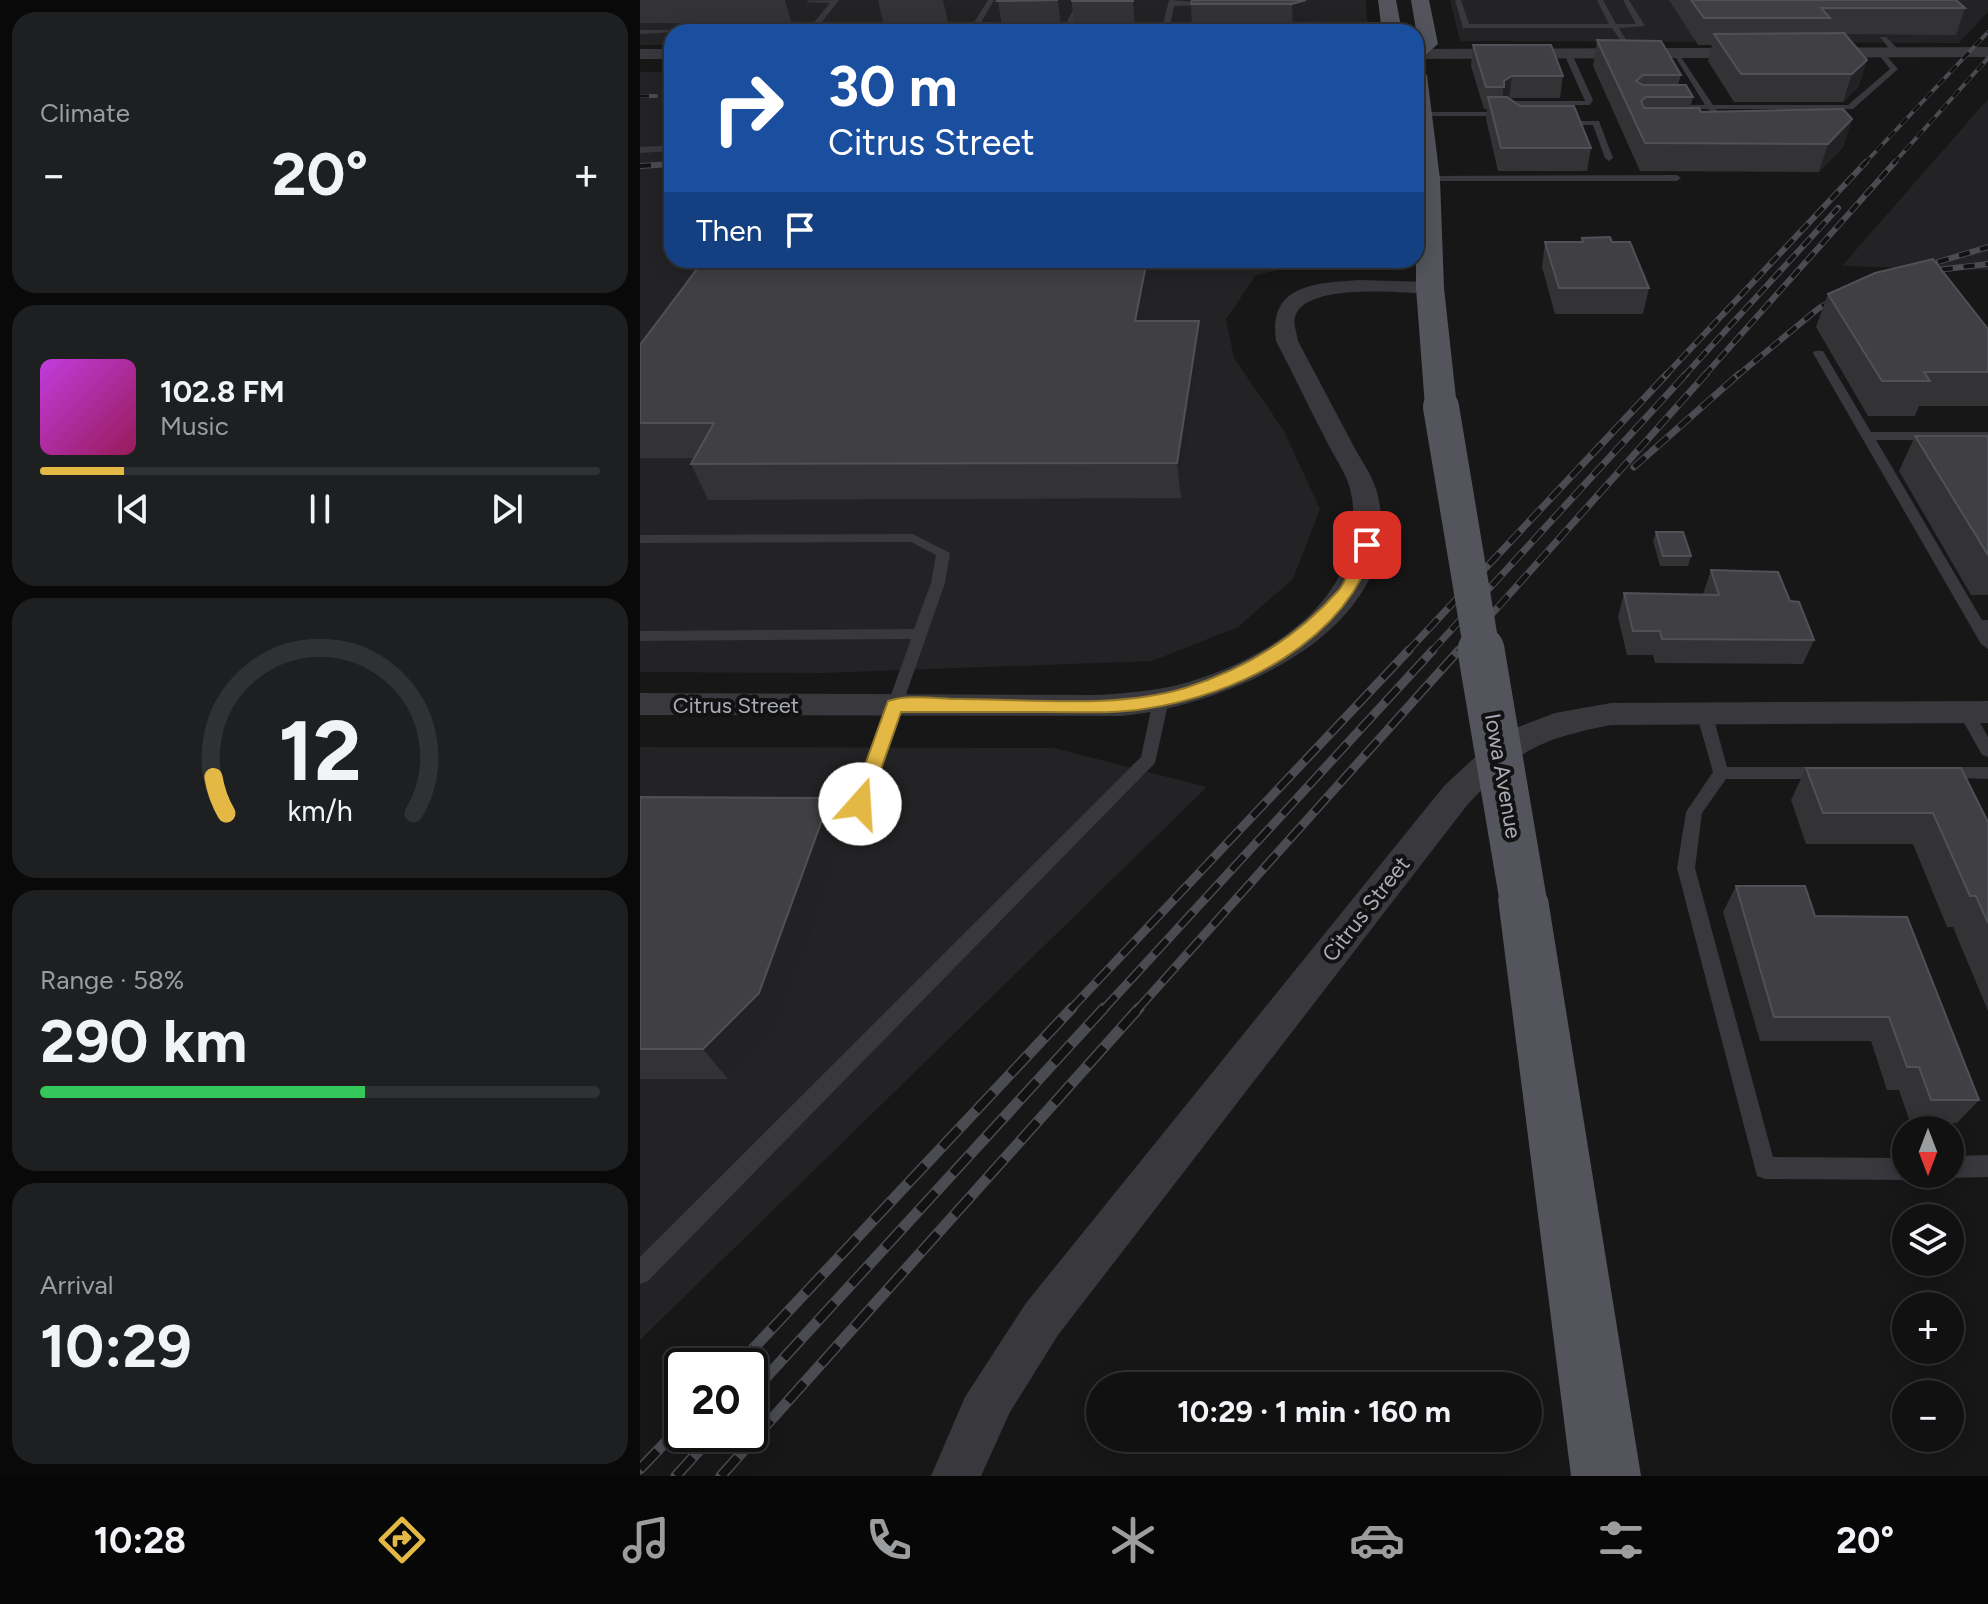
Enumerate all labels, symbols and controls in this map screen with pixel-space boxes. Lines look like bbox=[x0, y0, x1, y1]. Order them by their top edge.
text: 30 m bbox=[828, 53, 958, 120]
icon: right bbox=[696, 56, 800, 160]
text: Climate bbox=[40, 97, 130, 129]
text: Citrus Street bbox=[828, 121, 1035, 164]
text: 20° bbox=[272, 138, 368, 210]
text: − bbox=[40, 148, 67, 201]
text: + bbox=[573, 148, 600, 201]
icon: arrive bbox=[778, 208, 822, 252]
text: Then bbox=[696, 212, 762, 249]
text: 102.8 FM bbox=[160, 373, 285, 410]
text: Music bbox=[160, 410, 229, 442]
icon: previous bbox=[111, 487, 155, 531]
icon: pause bbox=[298, 487, 342, 531]
icon: next bbox=[485, 487, 529, 531]
pin bbox=[1333, 511, 1401, 579]
icon: arrive bbox=[1345, 523, 1389, 567]
street label: Citrus Street bbox=[673, 692, 799, 719]
text: 12 bbox=[278, 701, 362, 801]
street label: Iowa Avenue bbox=[1479, 711, 1527, 841]
position arrow bbox=[818, 762, 902, 846]
text: km/h bbox=[287, 794, 353, 828]
street label: Citrus Street bbox=[1316, 851, 1416, 967]
text: Range · 58% bbox=[40, 964, 184, 996]
text: 290 km bbox=[40, 1005, 247, 1077]
north arrow bbox=[1892, 1116, 1964, 1188]
map controls bbox=[1892, 1116, 1964, 1452]
button: layers bbox=[1892, 1204, 1964, 1276]
text: Arrival bbox=[40, 1269, 113, 1301]
button: + bbox=[1892, 1292, 1964, 1364]
text: 10:29 bbox=[40, 1310, 192, 1382]
speed limit sign: 20 bbox=[664, 1348, 768, 1452]
button: − bbox=[1892, 1380, 1964, 1452]
text: 10:29 · 1 min · 160 m bbox=[1177, 1393, 1451, 1430]
icon: directions bbox=[374, 1512, 430, 1568]
icon: music bbox=[618, 1512, 674, 1568]
icon: phone bbox=[861, 1512, 917, 1568]
icon: climate bbox=[1105, 1512, 1161, 1568]
icon: car bbox=[1349, 1512, 1405, 1568]
icon: filters bbox=[1593, 1512, 1649, 1568]
text: 10:28 bbox=[94, 1519, 186, 1562]
text: 20° bbox=[1836, 1519, 1894, 1562]

